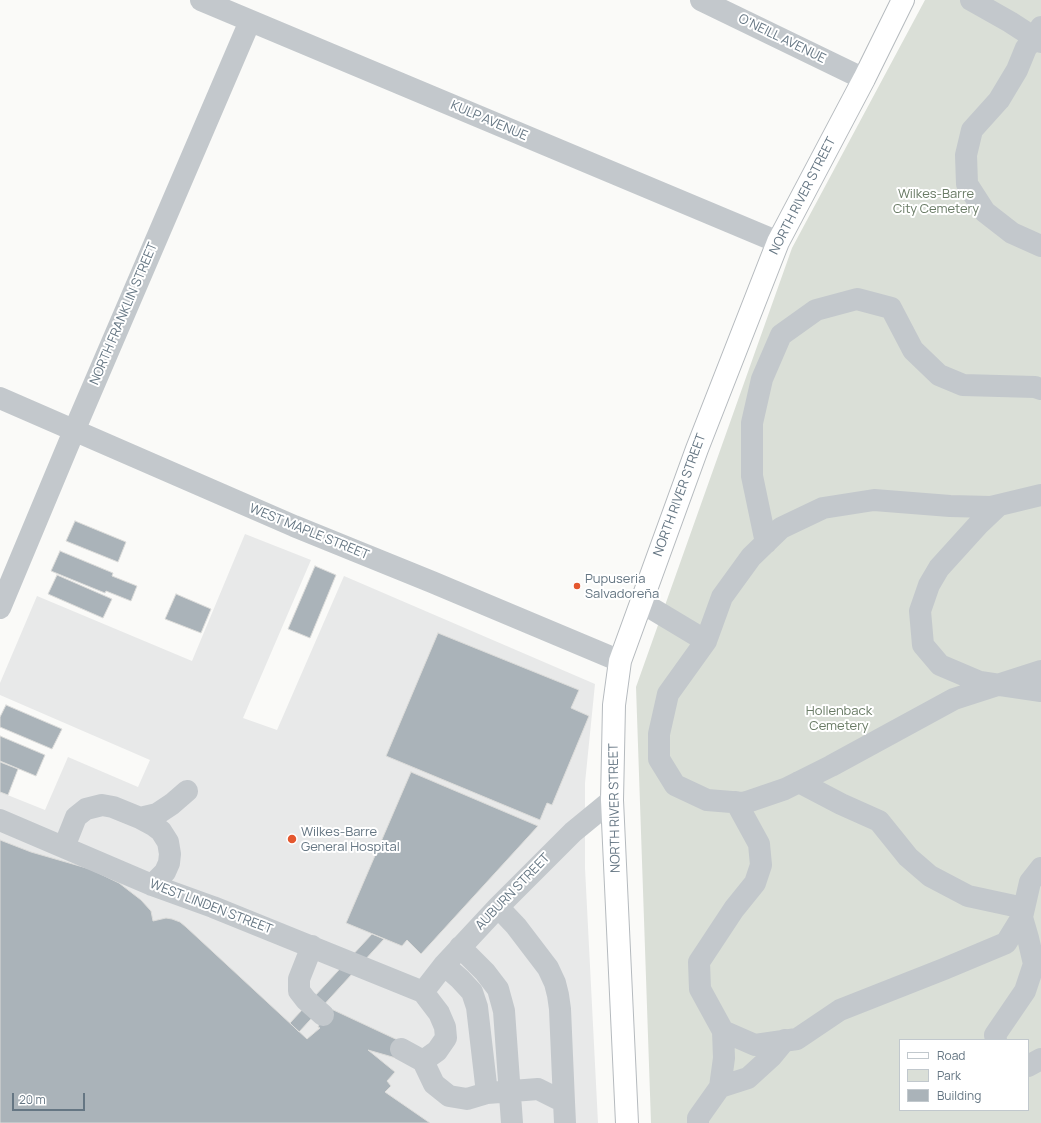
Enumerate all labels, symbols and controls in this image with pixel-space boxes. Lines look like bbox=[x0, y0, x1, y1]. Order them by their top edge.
street label: O'NEILL AVENUE bbox=[736, 11, 828, 67]
street label: KULP AVENUE bbox=[448, 98, 530, 144]
street label: NORTH RIVER STREET bbox=[767, 135, 839, 257]
park label: Wilkes-Barre City Cemetery bbox=[893, 186, 979, 217]
street label: NORTH FRANKLIN STREET bbox=[87, 241, 161, 387]
street label: NORTH RIVER STREET bbox=[651, 431, 709, 559]
street label: WEST MAPLE STREET bbox=[247, 501, 371, 563]
place label: Pupuseria Salvadoreña bbox=[585, 571, 659, 602]
marker: Pupuseria Salvadoreña bbox=[572, 581, 582, 591]
park label: Hollenback Cemetery bbox=[806, 703, 872, 734]
street label: NORTH RIVER STREET bbox=[606, 743, 624, 873]
place label: Wilkes-Barre General Hospital bbox=[301, 824, 400, 855]
marker: Wilkes-Barre General Hospital bbox=[286, 833, 298, 845]
street label: AUBURN STREET bbox=[473, 850, 553, 934]
street label: WEST LINDEN STREET bbox=[147, 876, 275, 938]
legend bbox=[899, 1039, 1029, 1111]
text: Road bbox=[937, 1047, 965, 1064]
text: Park bbox=[937, 1067, 961, 1084]
scale bar bbox=[14, 1085, 87, 1111]
text: Building bbox=[937, 1087, 981, 1104]
text: 20 m bbox=[19, 1091, 46, 1108]

